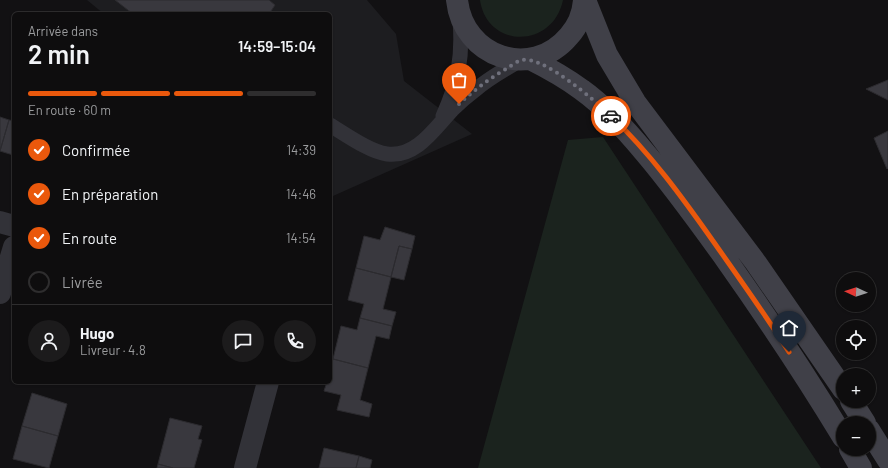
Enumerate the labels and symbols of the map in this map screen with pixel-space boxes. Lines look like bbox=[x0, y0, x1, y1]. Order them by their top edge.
pin bbox=[442, 63, 476, 104]
courier bbox=[591, 96, 631, 136]
north arrow bbox=[836, 272, 876, 312]
pin bbox=[772, 311, 806, 352]

